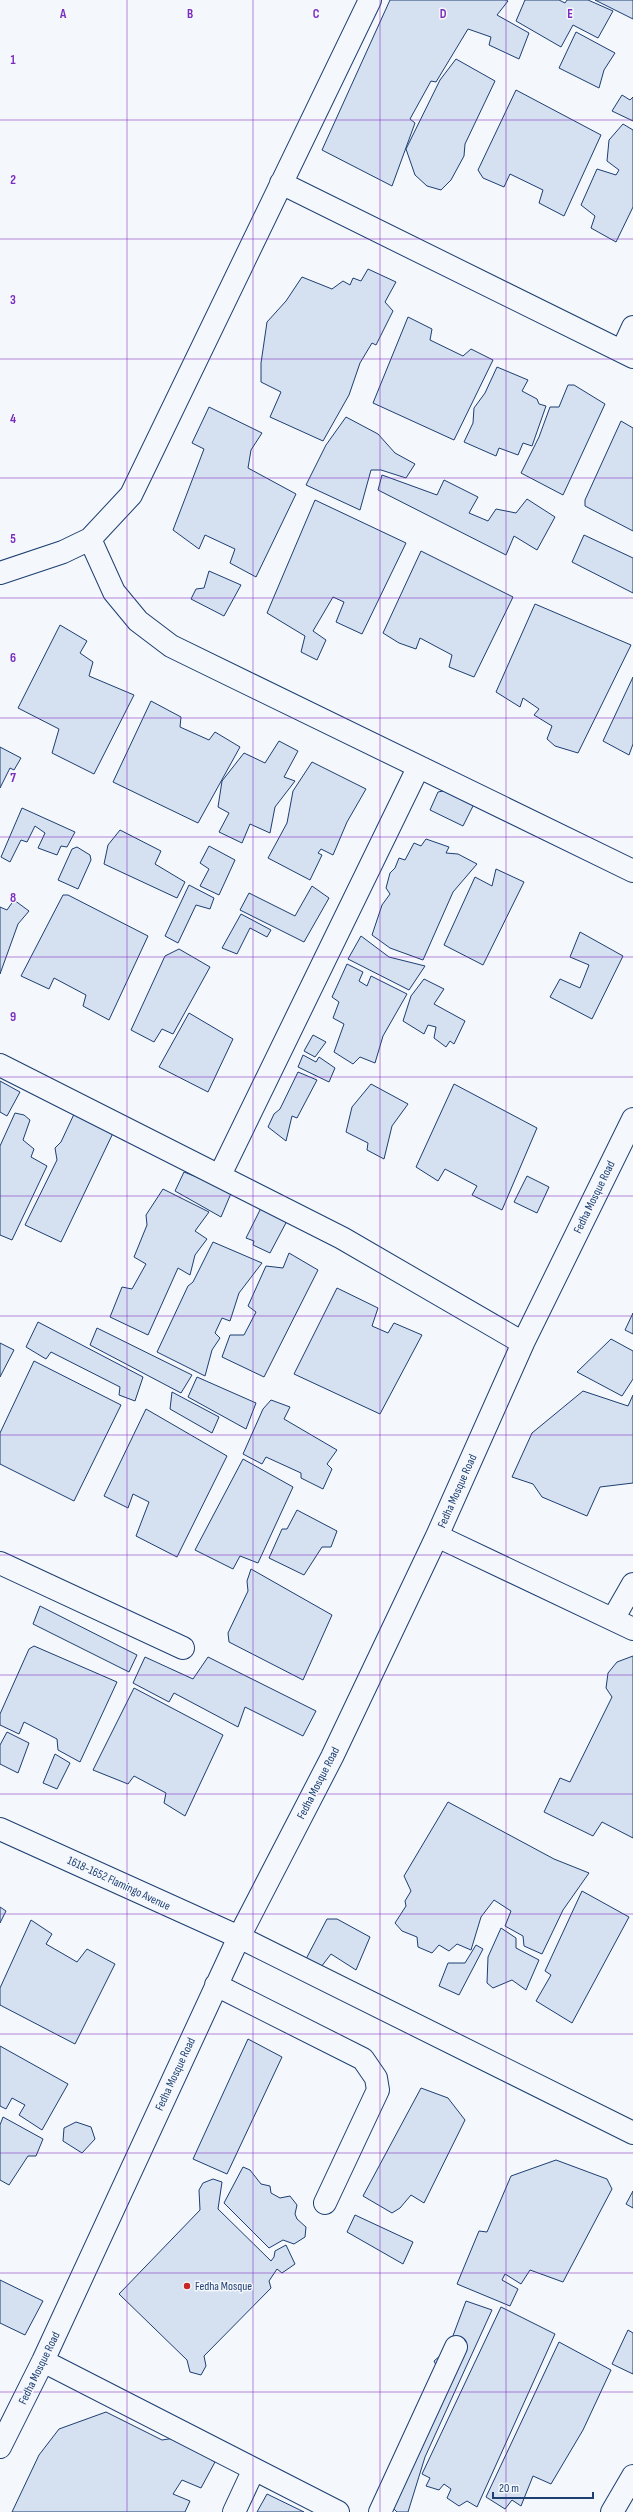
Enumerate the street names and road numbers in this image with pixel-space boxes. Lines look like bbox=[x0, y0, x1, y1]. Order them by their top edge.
street label: Fedha Mosque Road bbox=[570, 1158, 619, 1236]
street label: Fedha Mosque Road bbox=[435, 1452, 480, 1530]
street label: Fedha Mosque Road bbox=[294, 1745, 343, 1822]
street label: 1618-1652 Flamingo Avenue bbox=[65, 1853, 173, 1914]
street label: Fedha Mosque Road bbox=[152, 2035, 199, 2113]
street label: Fedha Mosque Road bbox=[15, 2329, 64, 2407]

